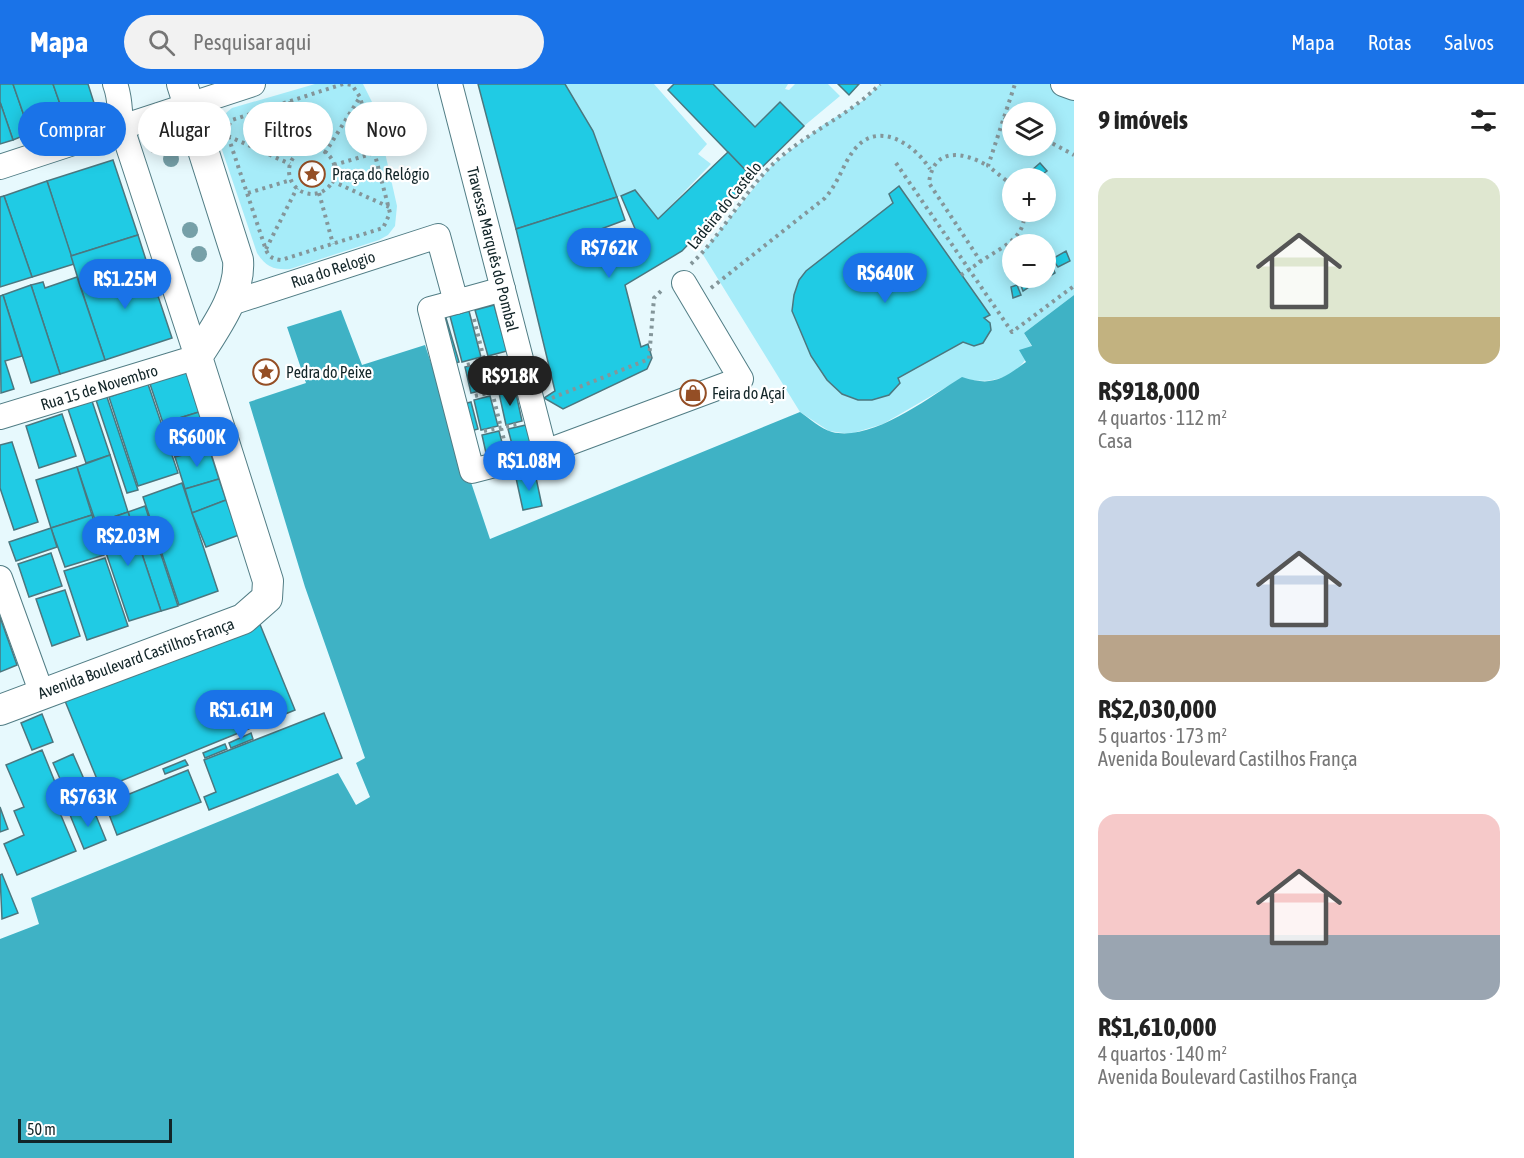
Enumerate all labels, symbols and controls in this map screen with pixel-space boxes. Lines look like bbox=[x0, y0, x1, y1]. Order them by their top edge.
search box bbox=[124, 15, 544, 69]
text: Mapa bbox=[30, 26, 88, 58]
icon: search bbox=[145, 26, 178, 59]
text: Pesquisar aqui bbox=[193, 29, 311, 55]
text: Mapa bbox=[1291, 30, 1335, 54]
text: Rotas bbox=[1368, 30, 1411, 54]
text: Salvos bbox=[1444, 30, 1494, 54]
chip: Comprar bbox=[18, 102, 126, 156]
chip: Alugar bbox=[138, 102, 231, 156]
chip: Filtros bbox=[243, 102, 333, 156]
chip: Novo bbox=[345, 102, 427, 156]
map controls bbox=[1002, 102, 1056, 288]
button: layers bbox=[1002, 102, 1056, 156]
icon: filters bbox=[1467, 104, 1500, 137]
text: 9 imóveis bbox=[1098, 105, 1188, 135]
street label: Ladeira do Castelo bbox=[683, 158, 765, 252]
place icon: Praça do Relógio bbox=[297, 159, 327, 189]
place label: Praça do Relógio bbox=[332, 165, 429, 184]
street label: Travessa Marquês do Pombal bbox=[463, 165, 522, 334]
button: + bbox=[1002, 168, 1056, 222]
icon: home bbox=[1245, 217, 1353, 325]
pin: R$762K bbox=[560, 228, 658, 279]
button: − bbox=[1002, 234, 1056, 288]
text: R$762K bbox=[581, 236, 637, 259]
street label: Rua do Relogio bbox=[289, 247, 378, 292]
pin: R$640K bbox=[836, 253, 934, 304]
pin: R$1.25M bbox=[70, 259, 180, 310]
text: R$640K bbox=[857, 261, 913, 284]
text: R$1.25M bbox=[93, 267, 157, 290]
pin: R$918K bbox=[461, 356, 559, 407]
place icon: Pedra do Peixe bbox=[251, 357, 281, 387]
street label: Rua 15 de Novembro bbox=[38, 361, 160, 413]
place label: Pedra do Peixe bbox=[286, 363, 372, 381]
text: R$918K bbox=[482, 364, 538, 387]
text: R$918,000 bbox=[1098, 376, 1200, 406]
shop icon: Feira do Açaí bbox=[678, 378, 708, 408]
place label: Feira do Açaí bbox=[712, 384, 786, 403]
text: 4 quartos · 112 m² bbox=[1098, 406, 1227, 429]
pin: R$600K bbox=[148, 417, 246, 468]
text: R$600K bbox=[169, 425, 225, 448]
text: Casa bbox=[1098, 429, 1133, 452]
pin: R$1.08M bbox=[474, 441, 584, 492]
text: R$1.08M bbox=[497, 449, 561, 472]
pin: R$2.03M bbox=[73, 516, 183, 567]
text: R$2.03M bbox=[96, 524, 160, 547]
icon: home bbox=[1245, 535, 1353, 643]
street label: Avenida Boulevard Castilhos França bbox=[35, 614, 237, 703]
pin: R$1.61M bbox=[186, 690, 296, 741]
text: R$2,030,000 bbox=[1098, 694, 1217, 724]
text: R$1.61M bbox=[209, 698, 273, 721]
text: 5 quartos · 173 m² bbox=[1098, 724, 1227, 747]
text: Avenida Boulevard Castilhos França bbox=[1098, 747, 1358, 770]
pin: R$763K bbox=[39, 777, 137, 828]
text: R$763K bbox=[60, 785, 116, 808]
icon: home bbox=[1245, 853, 1353, 961]
text: R$1,610,000 bbox=[1098, 1012, 1217, 1042]
text: 4 quartos · 140 m² bbox=[1098, 1042, 1227, 1065]
text: Avenida Boulevard Castilhos França bbox=[1098, 1065, 1358, 1088]
scale bar bbox=[18, 1116, 172, 1144]
text: 50 m bbox=[27, 1120, 56, 1138]

